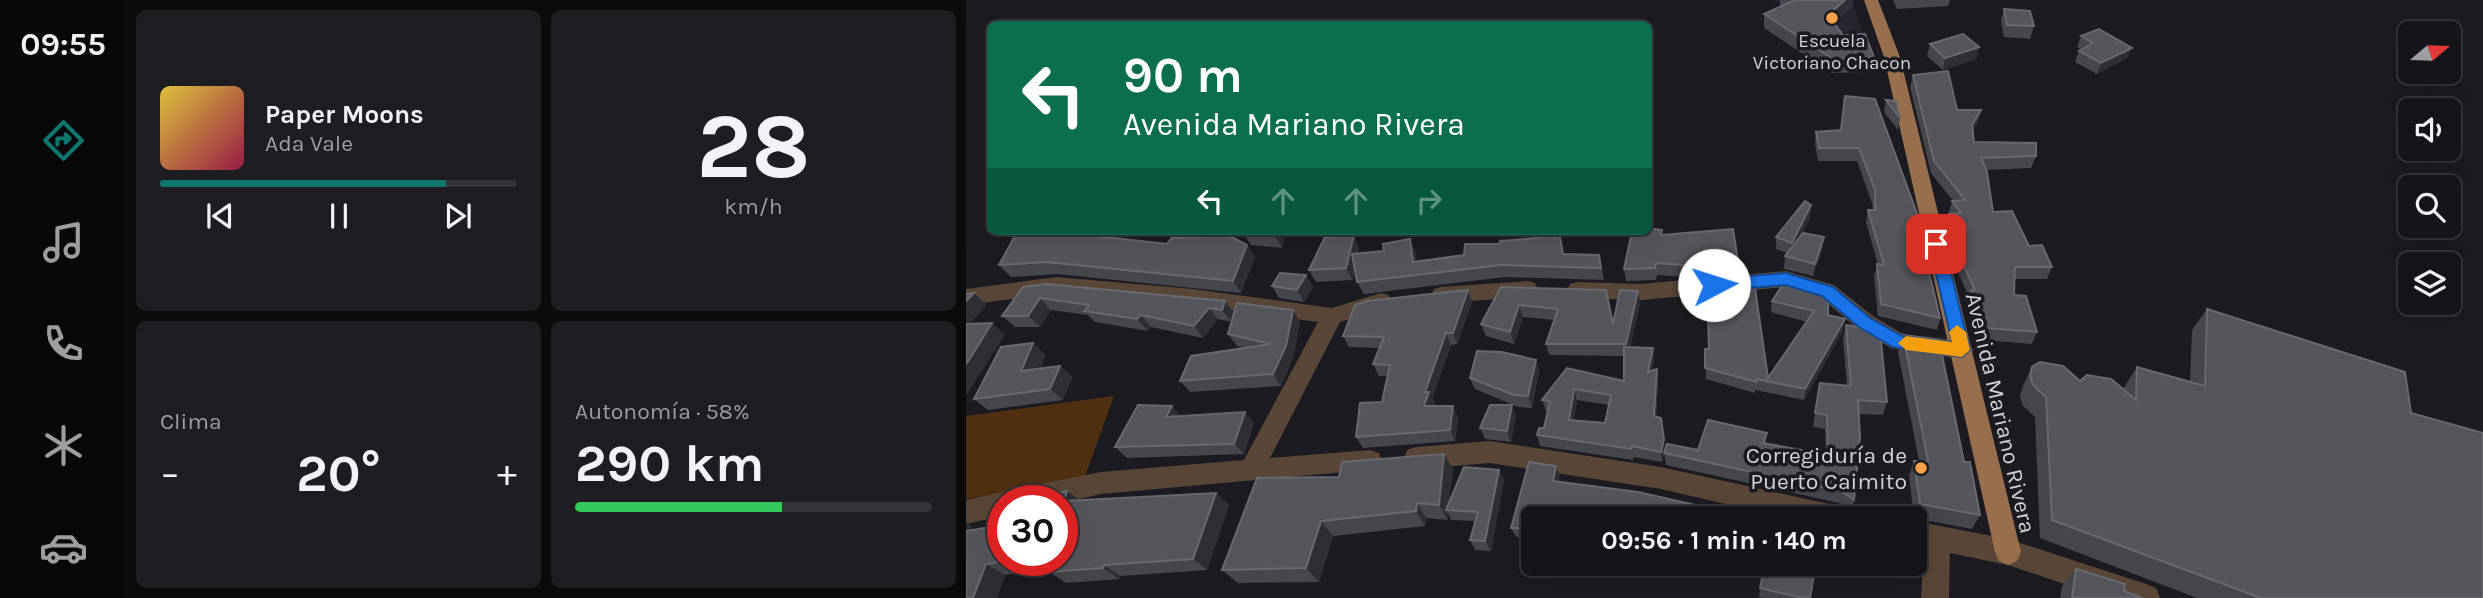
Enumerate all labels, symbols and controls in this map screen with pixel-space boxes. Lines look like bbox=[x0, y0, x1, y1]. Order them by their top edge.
marker: Escuela Victoriano Chacon bbox=[1824, 10, 1840, 26]
north arrow bbox=[2398, 21, 2460, 84]
map controls bbox=[2398, 21, 2461, 315]
text: 09:55 bbox=[20, 26, 106, 63]
place label: Escuela Victoriano Chacon bbox=[1753, 30, 1911, 74]
text: 90 m bbox=[1123, 47, 1243, 104]
icon: left bbox=[1008, 49, 1099, 140]
text: 28 bbox=[697, 94, 810, 200]
button: sound bbox=[2398, 98, 2461, 161]
text: Paper Moons bbox=[265, 99, 424, 130]
text: Avenida Mariano Rivera bbox=[1123, 106, 1465, 143]
icon: directions bbox=[39, 116, 88, 165]
text: Ada Vale bbox=[265, 130, 353, 157]
button: search bbox=[2398, 175, 2461, 238]
icon: left bbox=[1191, 182, 1229, 220]
icon: ahead bbox=[1264, 182, 1302, 220]
icon: ahead bbox=[1337, 182, 1375, 220]
icon: right bbox=[1410, 182, 1448, 220]
text: km/h bbox=[724, 193, 783, 220]
icon: previous bbox=[201, 197, 239, 235]
icon: pause bbox=[320, 197, 358, 235]
icon: next bbox=[439, 197, 477, 235]
pin bbox=[1906, 214, 1966, 274]
icon: music bbox=[39, 218, 88, 267]
icon: arrive bbox=[1917, 225, 1955, 263]
position arrow bbox=[1677, 248, 1751, 322]
button: layers bbox=[2398, 252, 2461, 315]
street label: Avenida Mariano Rivera bbox=[1960, 290, 2041, 536]
icon: phone bbox=[39, 319, 88, 368]
text: Autonomía · 58% bbox=[575, 398, 750, 425]
text: Clima bbox=[160, 408, 222, 435]
icon: climate bbox=[39, 421, 88, 470]
text: 290 km bbox=[575, 433, 764, 494]
place label: Corregiduría de Puerto Caimito bbox=[1746, 442, 1907, 495]
text: 20° bbox=[296, 443, 381, 504]
text: − bbox=[160, 451, 180, 496]
text: + bbox=[497, 451, 517, 496]
marker: Corregiduría de Puerto Caimito bbox=[1913, 460, 1929, 476]
speed limit sign: 30 bbox=[987, 485, 1078, 576]
icon: car bbox=[39, 523, 88, 572]
text: 09:56 · 1 min · 140 m bbox=[1601, 525, 1847, 556]

